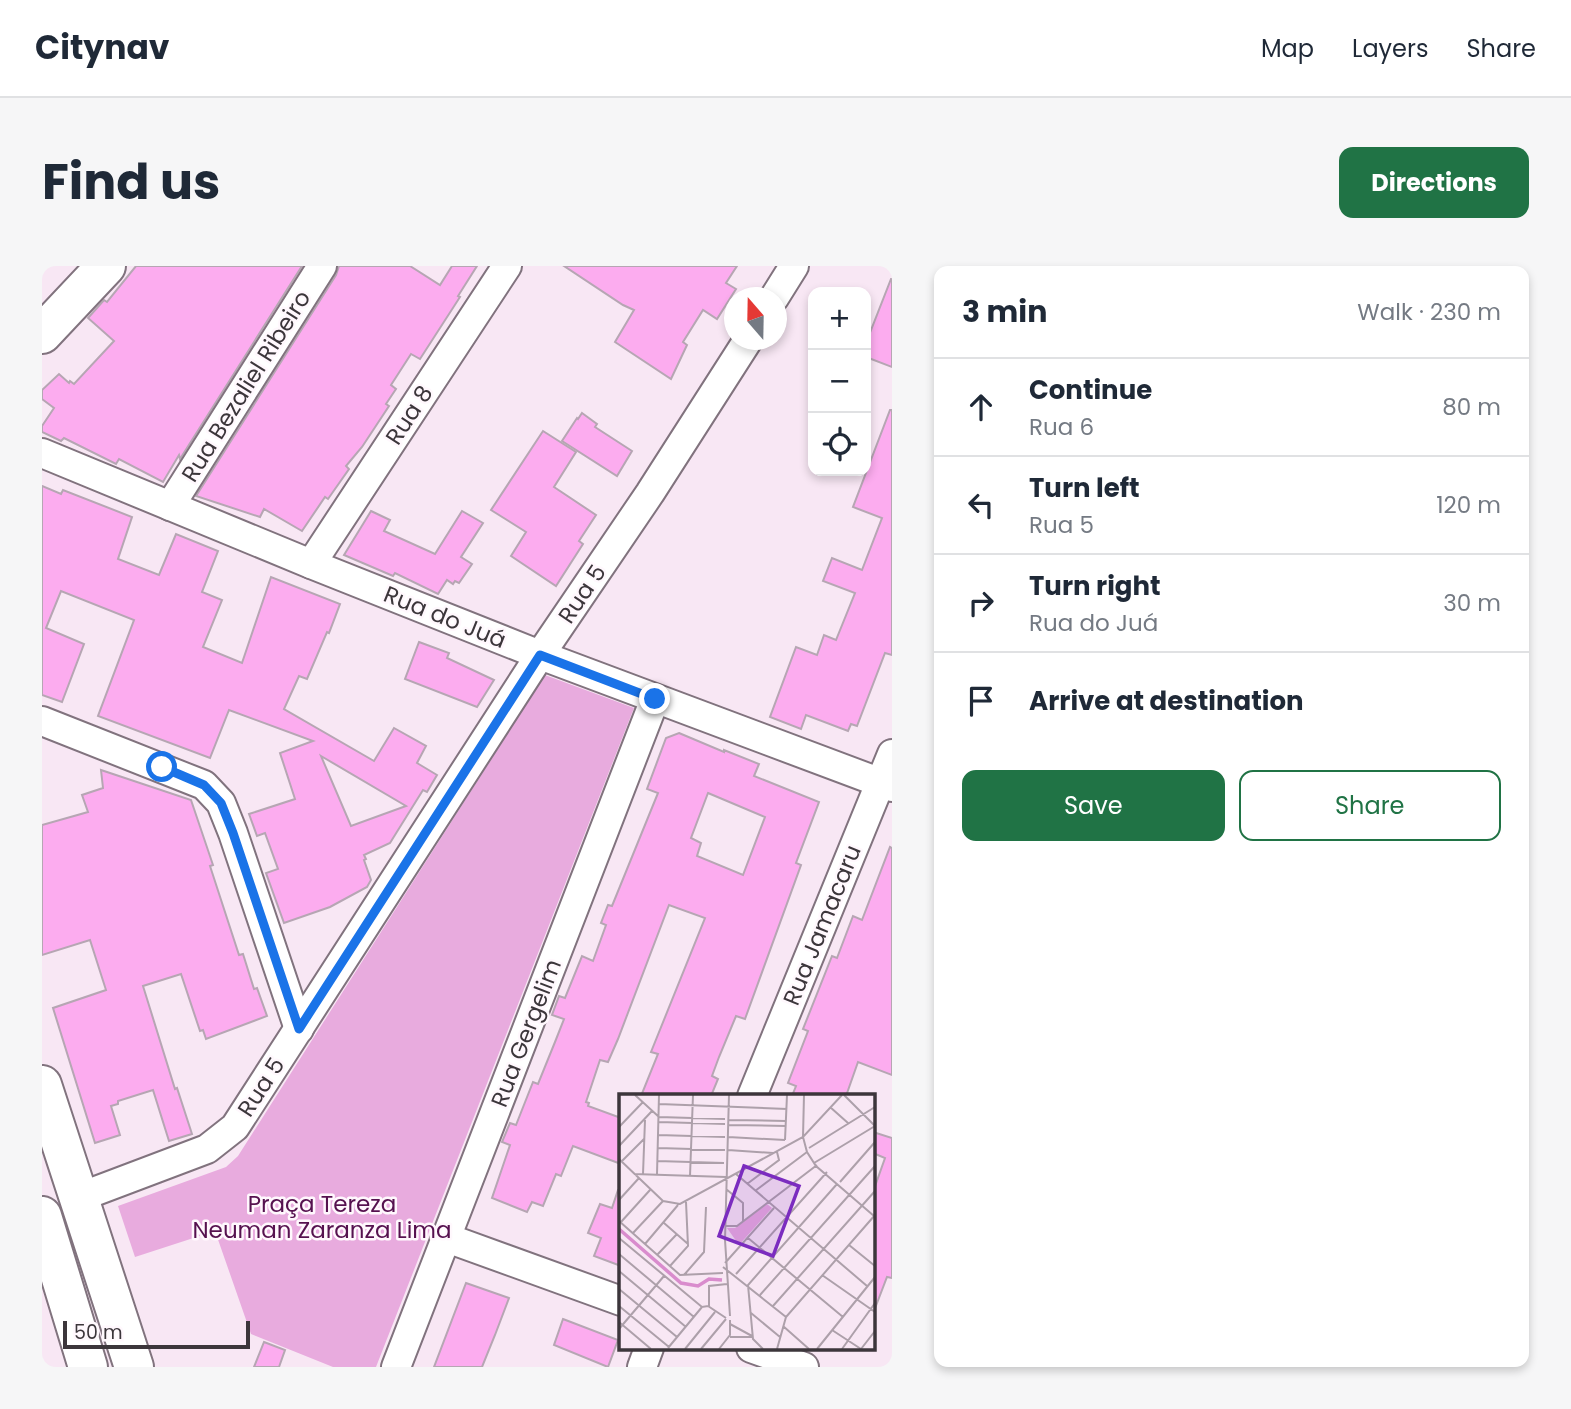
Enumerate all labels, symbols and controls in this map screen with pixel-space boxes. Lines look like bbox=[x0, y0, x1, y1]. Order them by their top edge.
text: Citynav bbox=[35, 24, 169, 71]
text: Map bbox=[1261, 32, 1314, 65]
text: Layers bbox=[1352, 32, 1428, 65]
text: Share bbox=[1466, 32, 1536, 65]
button: Directions bbox=[1339, 147, 1529, 218]
text: Find us bbox=[42, 148, 220, 216]
street label: Rua Bezaliel Ribeiro bbox=[174, 284, 318, 488]
north arrow bbox=[724, 287, 787, 350]
map controls bbox=[808, 287, 871, 476]
button: + bbox=[808, 287, 871, 350]
text: 3 min bbox=[962, 290, 1047, 333]
text: Walk · 230 m bbox=[1357, 296, 1501, 328]
button: − bbox=[808, 350, 871, 413]
text: Continue bbox=[1029, 372, 1152, 408]
street label: Rua 8 bbox=[378, 379, 440, 451]
icon: ahead bbox=[962, 388, 1000, 426]
text: 80 m bbox=[1442, 391, 1501, 423]
text: Rua 6 bbox=[1029, 411, 1094, 443]
button: locate bbox=[808, 413, 871, 476]
text: Turn left bbox=[1029, 470, 1140, 506]
icon: left bbox=[962, 486, 1000, 524]
text: 120 m bbox=[1436, 489, 1501, 521]
text: Rua 5 bbox=[1029, 509, 1094, 541]
street label: Rua 5 bbox=[551, 558, 613, 630]
text: Turn right bbox=[1029, 568, 1161, 604]
street label: Rua do Juá bbox=[379, 578, 511, 656]
icon: right bbox=[962, 584, 1000, 622]
text: 30 m bbox=[1443, 587, 1501, 619]
text: Rua do Juá bbox=[1029, 607, 1158, 639]
icon: arrive bbox=[962, 682, 1000, 720]
route end bbox=[639, 683, 670, 714]
text: Arrive at destination bbox=[1029, 683, 1304, 719]
route start bbox=[146, 751, 177, 782]
button: Save bbox=[962, 770, 1225, 841]
button: Share bbox=[1239, 770, 1501, 841]
street label: Rua Jamacaru bbox=[775, 840, 869, 1010]
street label: Rua Gergelim bbox=[483, 954, 569, 1112]
street label: Rua 5 bbox=[230, 1051, 292, 1123]
inset map bbox=[619, 1094, 874, 1350]
park label: Praça Tereza Neuman Zaranza Lima bbox=[192, 1188, 452, 1246]
scale bar bbox=[63, 1318, 250, 1350]
text: 50 m bbox=[74, 1319, 123, 1346]

